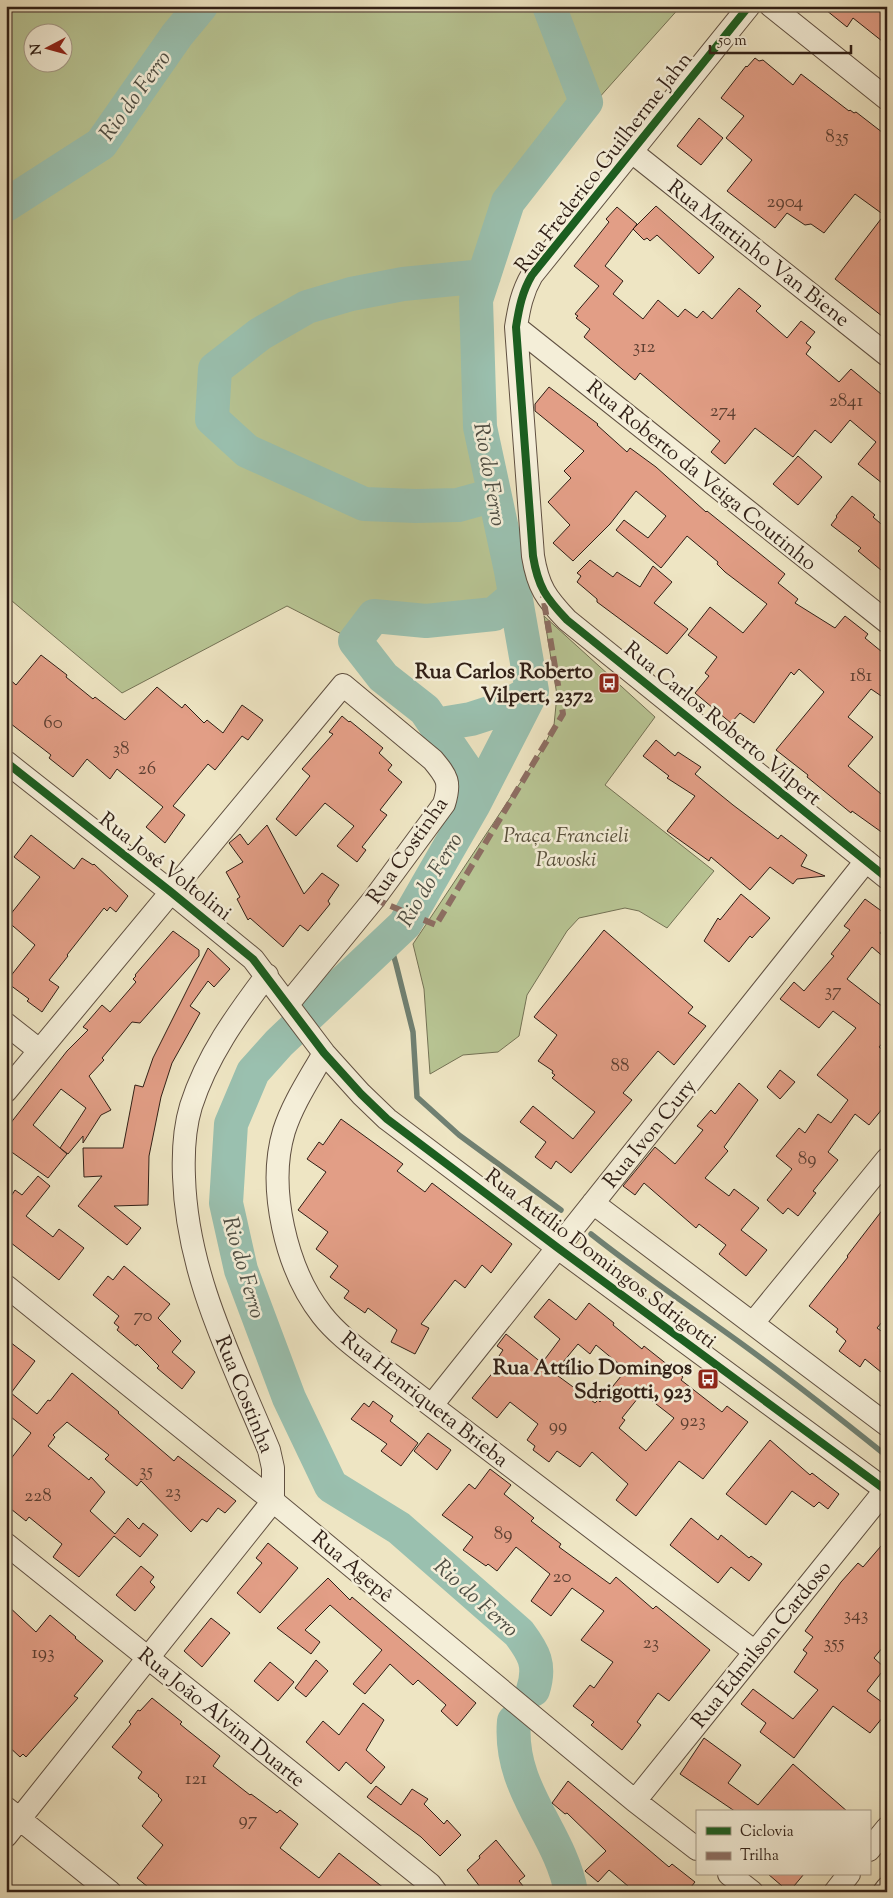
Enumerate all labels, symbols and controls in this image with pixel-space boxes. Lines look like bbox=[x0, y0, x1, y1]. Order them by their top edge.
north arrow bbox=[22, 22, 72, 72]
scale bar bbox=[710, 22, 852, 54]
text: 50 m bbox=[717, 31, 747, 52]
text: N bbox=[27, 43, 48, 56]
water label: Rio do Ferro bbox=[93, 45, 180, 148]
street label: Rua Frederico Guilherme Jahn bbox=[509, 46, 700, 280]
house number: 835 bbox=[825, 124, 849, 151]
street label: Rua Martinho Van Biene bbox=[660, 174, 855, 335]
house number: 2904 bbox=[767, 189, 804, 216]
house number: 312 bbox=[632, 334, 656, 361]
street label: Rua Roberto da Veiga Coutinho bbox=[579, 374, 822, 579]
house number: 2841 bbox=[829, 388, 864, 415]
house number: 274 bbox=[710, 398, 737, 425]
water label: Rio do Ferro bbox=[463, 420, 513, 529]
street label: Rua Carlos Roberto Vilpert bbox=[617, 635, 827, 814]
place label: Rua Carlos Roberto Vilpert, 2372 bbox=[415, 658, 594, 712]
house number: 181 bbox=[850, 663, 873, 690]
bus stop icon: Rua Carlos Roberto Vilpert, 2372 bbox=[597, 671, 621, 695]
house number: 60 bbox=[43, 710, 63, 737]
house number: 38 bbox=[112, 736, 130, 763]
house number: 26 bbox=[138, 756, 156, 783]
street label: Rua Costinha bbox=[361, 791, 457, 911]
street label: Rua José Voltolini bbox=[92, 806, 238, 929]
park label: Praça Francieli Pavoski bbox=[503, 822, 629, 876]
water label: Rio do Ferro bbox=[391, 827, 472, 934]
house number: 37 bbox=[824, 978, 842, 1005]
house number: 88 bbox=[610, 1053, 630, 1080]
street label: Rua Ivon Cury bbox=[597, 1073, 705, 1196]
house number: 89 bbox=[798, 1146, 816, 1173]
street label: Rua Attílio Domingos Sdrigotti bbox=[478, 1162, 722, 1357]
water label: Rio do Ferro bbox=[212, 1213, 272, 1323]
house number: 70 bbox=[133, 1303, 153, 1330]
street label: Rua Henriqueta Brieba bbox=[334, 1326, 514, 1476]
street label: Rua Costinha bbox=[206, 1331, 280, 1458]
place label: Rua Attílio Domingos Sdrigotti, 923 bbox=[493, 1354, 692, 1408]
bus stop icon: Rua Attílio Domingos Sdrigotti, 923 bbox=[696, 1367, 720, 1391]
house number: 923 bbox=[680, 1408, 706, 1435]
house number: 99 bbox=[549, 1413, 567, 1440]
house number: 35 bbox=[139, 1458, 154, 1485]
house number: 23 bbox=[165, 1479, 181, 1506]
house number: 228 bbox=[24, 1483, 52, 1510]
house number: 89 bbox=[494, 1521, 512, 1548]
street label: Rua Agepê bbox=[304, 1524, 399, 1611]
water label: Rio do Ferro bbox=[425, 1552, 525, 1646]
street label: Rua Edmilson Cardoso bbox=[685, 1555, 840, 1735]
house number: 20 bbox=[553, 1564, 571, 1591]
house number: 343 bbox=[844, 1602, 868, 1629]
house number: 23 bbox=[643, 1630, 659, 1657]
house number: 355 bbox=[824, 1630, 845, 1657]
house number: 193 bbox=[31, 1640, 55, 1667]
street label: Rua João Alvim Duarte bbox=[130, 1641, 311, 1796]
house number: 121 bbox=[185, 1766, 207, 1793]
house number: 97 bbox=[239, 1807, 258, 1834]
legend bbox=[696, 1810, 870, 1876]
text: Ciclovia bbox=[740, 1822, 794, 1843]
text: Trilha bbox=[740, 1846, 779, 1867]

